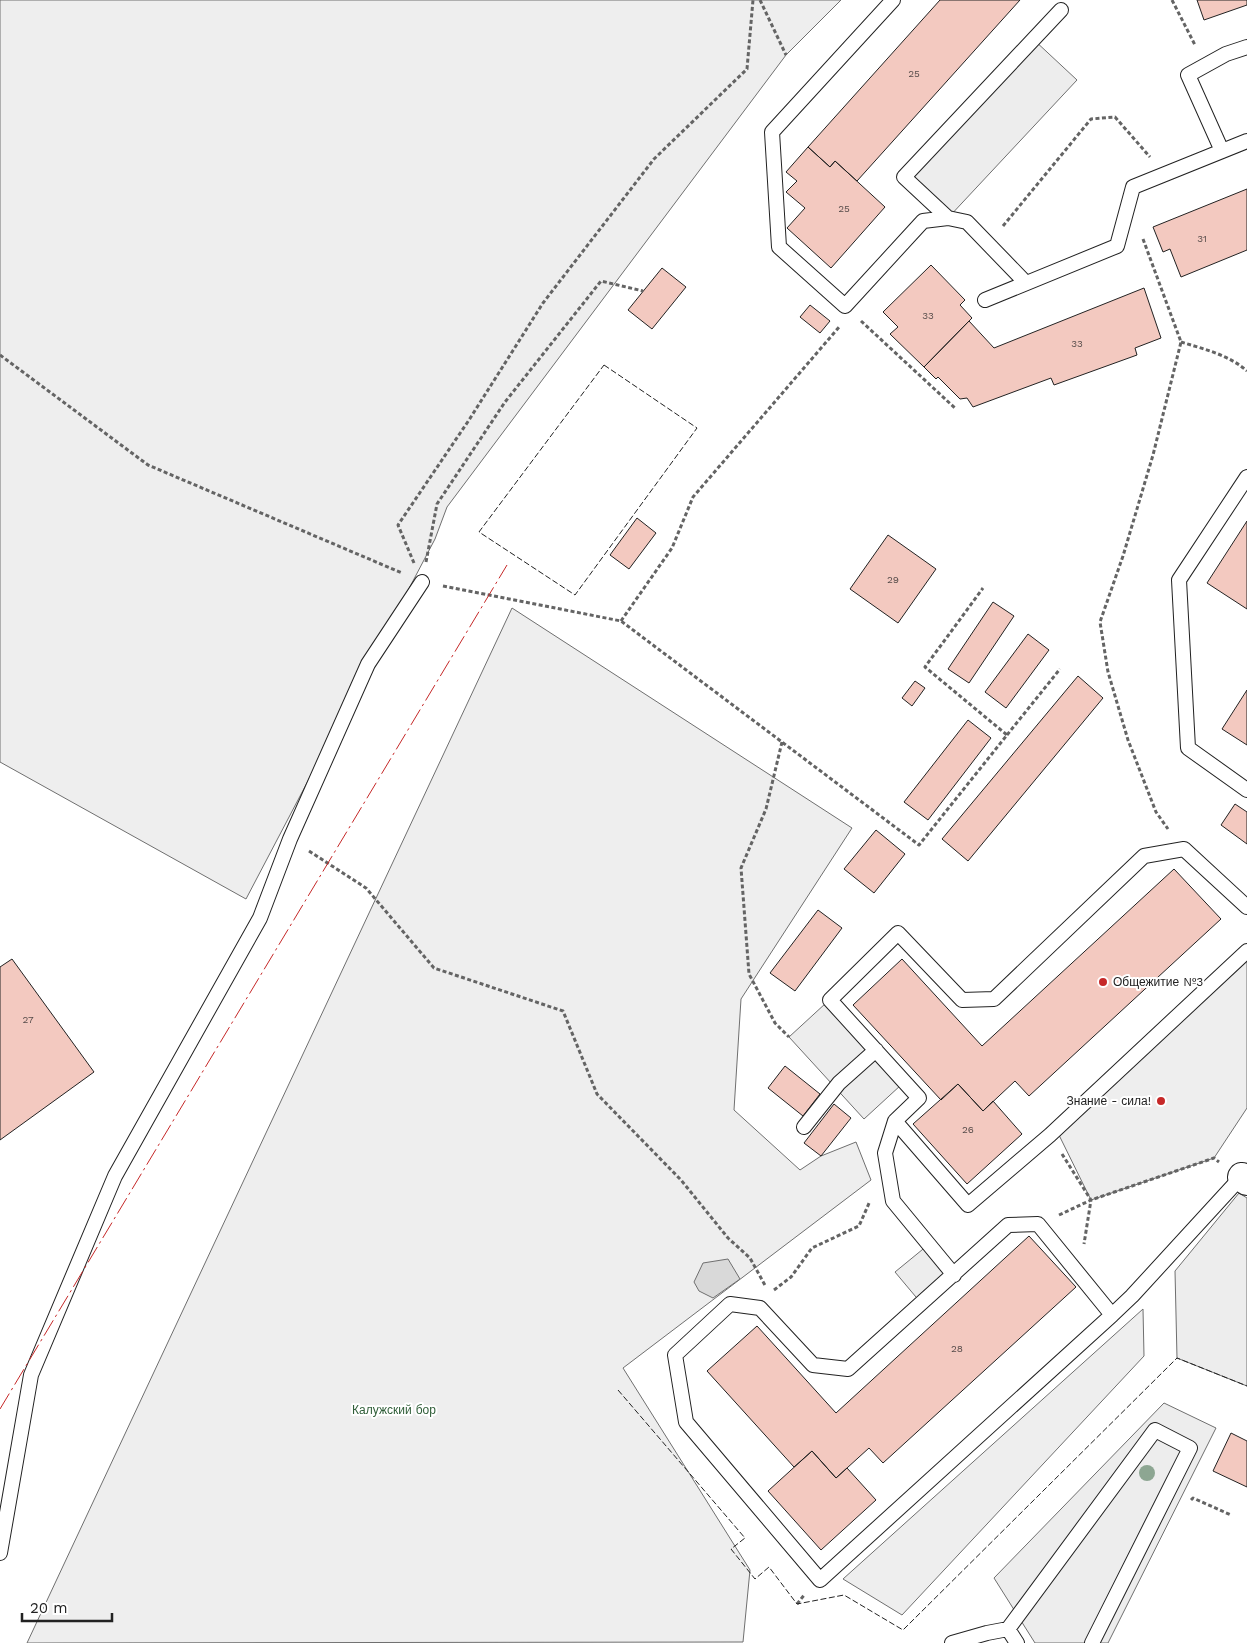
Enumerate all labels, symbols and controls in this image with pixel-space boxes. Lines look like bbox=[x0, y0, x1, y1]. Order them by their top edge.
house number: 25 bbox=[908, 68, 920, 79]
house number: 25 bbox=[838, 203, 850, 214]
house number: 31 bbox=[1197, 233, 1207, 244]
house number: 33 bbox=[922, 310, 934, 321]
house number: 33 bbox=[1071, 338, 1083, 349]
house number: 29 bbox=[887, 574, 899, 585]
place label: Общежитие №3 bbox=[1113, 975, 1203, 989]
marker: Общежитие №3 bbox=[1097, 976, 1109, 988]
house number: 27 bbox=[22, 1014, 34, 1025]
place label: Знание - сила! bbox=[1067, 1094, 1151, 1108]
marker: Знание - сила! bbox=[1155, 1095, 1167, 1107]
house number: 26 bbox=[962, 1124, 974, 1135]
house number: 28 bbox=[951, 1343, 963, 1354]
park label: Калужский бор bbox=[352, 1403, 436, 1417]
scale bar bbox=[22, 1590, 112, 1622]
text: 20 m bbox=[30, 1599, 68, 1617]

